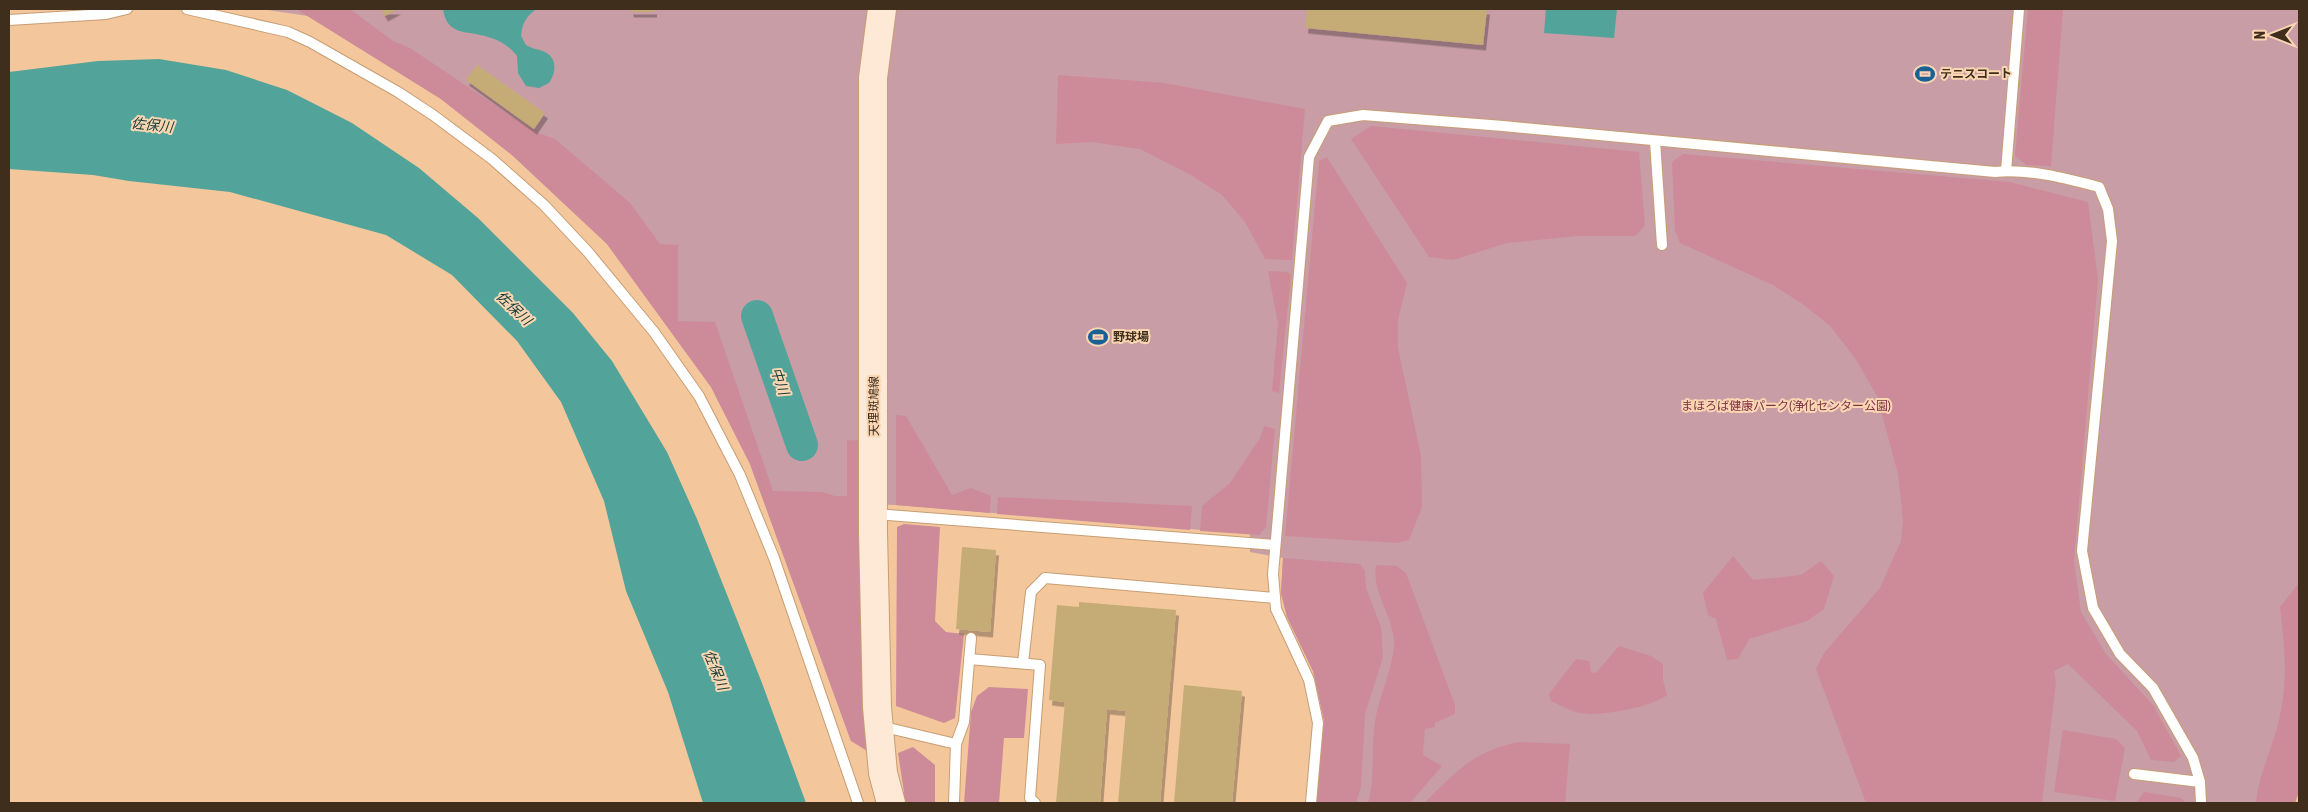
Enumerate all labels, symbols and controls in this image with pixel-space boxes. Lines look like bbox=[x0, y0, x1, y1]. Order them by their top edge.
north arrow bbox=[2248, 10, 2298, 60]
text: N bbox=[2252, 31, 2268, 39]
sports icon: テニスコート bbox=[1914, 63, 1936, 85]
place label: テニスコート bbox=[1940, 67, 2012, 81]
water label: 佐保川 bbox=[130, 115, 176, 135]
water label: 佐保川 bbox=[493, 288, 536, 330]
sports icon: 野球場 bbox=[1087, 326, 1109, 348]
place label: 野球場 bbox=[1113, 330, 1149, 344]
water label: 中川 bbox=[768, 365, 793, 399]
street label: 天理斑鳩線 bbox=[867, 376, 881, 436]
park label: まほろば健康パーク(浄化センター公園) bbox=[1681, 399, 1891, 413]
water label: 佐保川 bbox=[701, 648, 732, 694]

